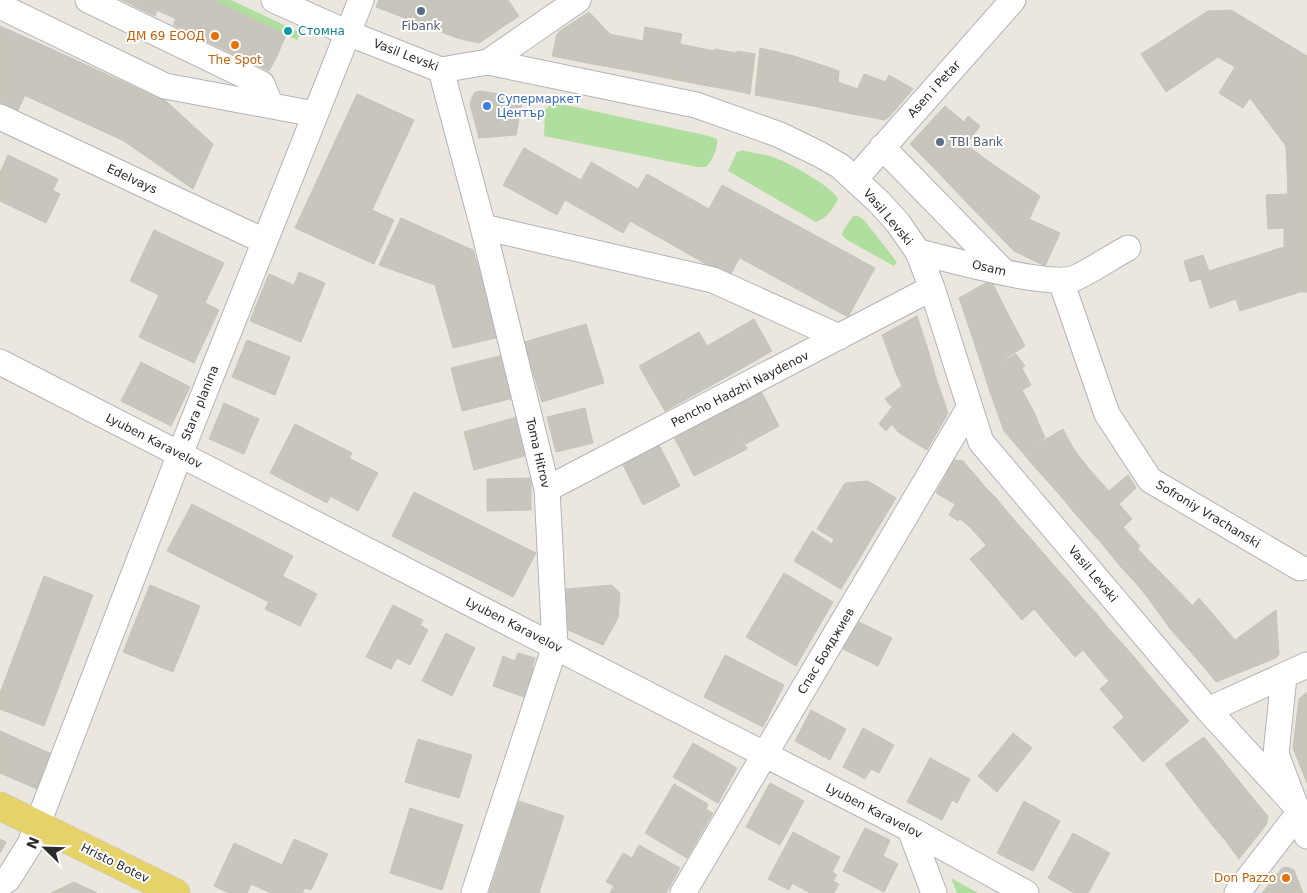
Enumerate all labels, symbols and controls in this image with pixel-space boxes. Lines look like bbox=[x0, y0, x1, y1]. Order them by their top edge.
marker: Fibank bbox=[415, 5, 427, 17]
place label: Fibank bbox=[402, 19, 440, 33]
place label: Стомна bbox=[298, 24, 345, 38]
marker: Стомна bbox=[282, 25, 294, 37]
place label: ДМ 69 ЕООД bbox=[127, 29, 205, 43]
marker: ДМ 69 ЕООД bbox=[209, 30, 221, 42]
street label: Vasil Levski bbox=[371, 36, 441, 74]
marker: The Spot bbox=[229, 39, 241, 51]
place label: The Spot bbox=[207, 53, 262, 67]
street label: Asen i Petar bbox=[905, 58, 963, 120]
place label: Супермаркет Център bbox=[497, 92, 581, 120]
marker: Супермаркет Център bbox=[481, 100, 493, 112]
place label: TBI Bank bbox=[949, 135, 1003, 149]
marker: TBI Bank bbox=[934, 136, 946, 148]
street label: Edelvays bbox=[105, 161, 159, 197]
street label: Vasil Levski bbox=[861, 186, 915, 248]
street label: Osam bbox=[970, 257, 1008, 279]
street label: Pencho Hadzhi Naydenov bbox=[669, 348, 811, 430]
street label: Stara planina bbox=[179, 363, 221, 443]
street label: Lyuben Karavelov bbox=[103, 411, 205, 471]
street label: Toma Hitrov bbox=[523, 416, 553, 489]
street label: Sofroniy Vrachanski bbox=[1153, 477, 1263, 551]
street label: Vasil Levski bbox=[1066, 543, 1120, 605]
street label: Lyuben Karavelov bbox=[463, 595, 565, 655]
street label: Спас Бояджиев bbox=[795, 605, 857, 697]
street label: Lyuben Karavelov bbox=[823, 781, 925, 841]
north arrow bbox=[20, 823, 70, 873]
text: N bbox=[23, 834, 43, 851]
street label: Hristo Botev bbox=[79, 840, 151, 886]
place label: Don Pazzo bbox=[1214, 871, 1276, 885]
marker: Don Pazzo bbox=[1280, 872, 1292, 884]

